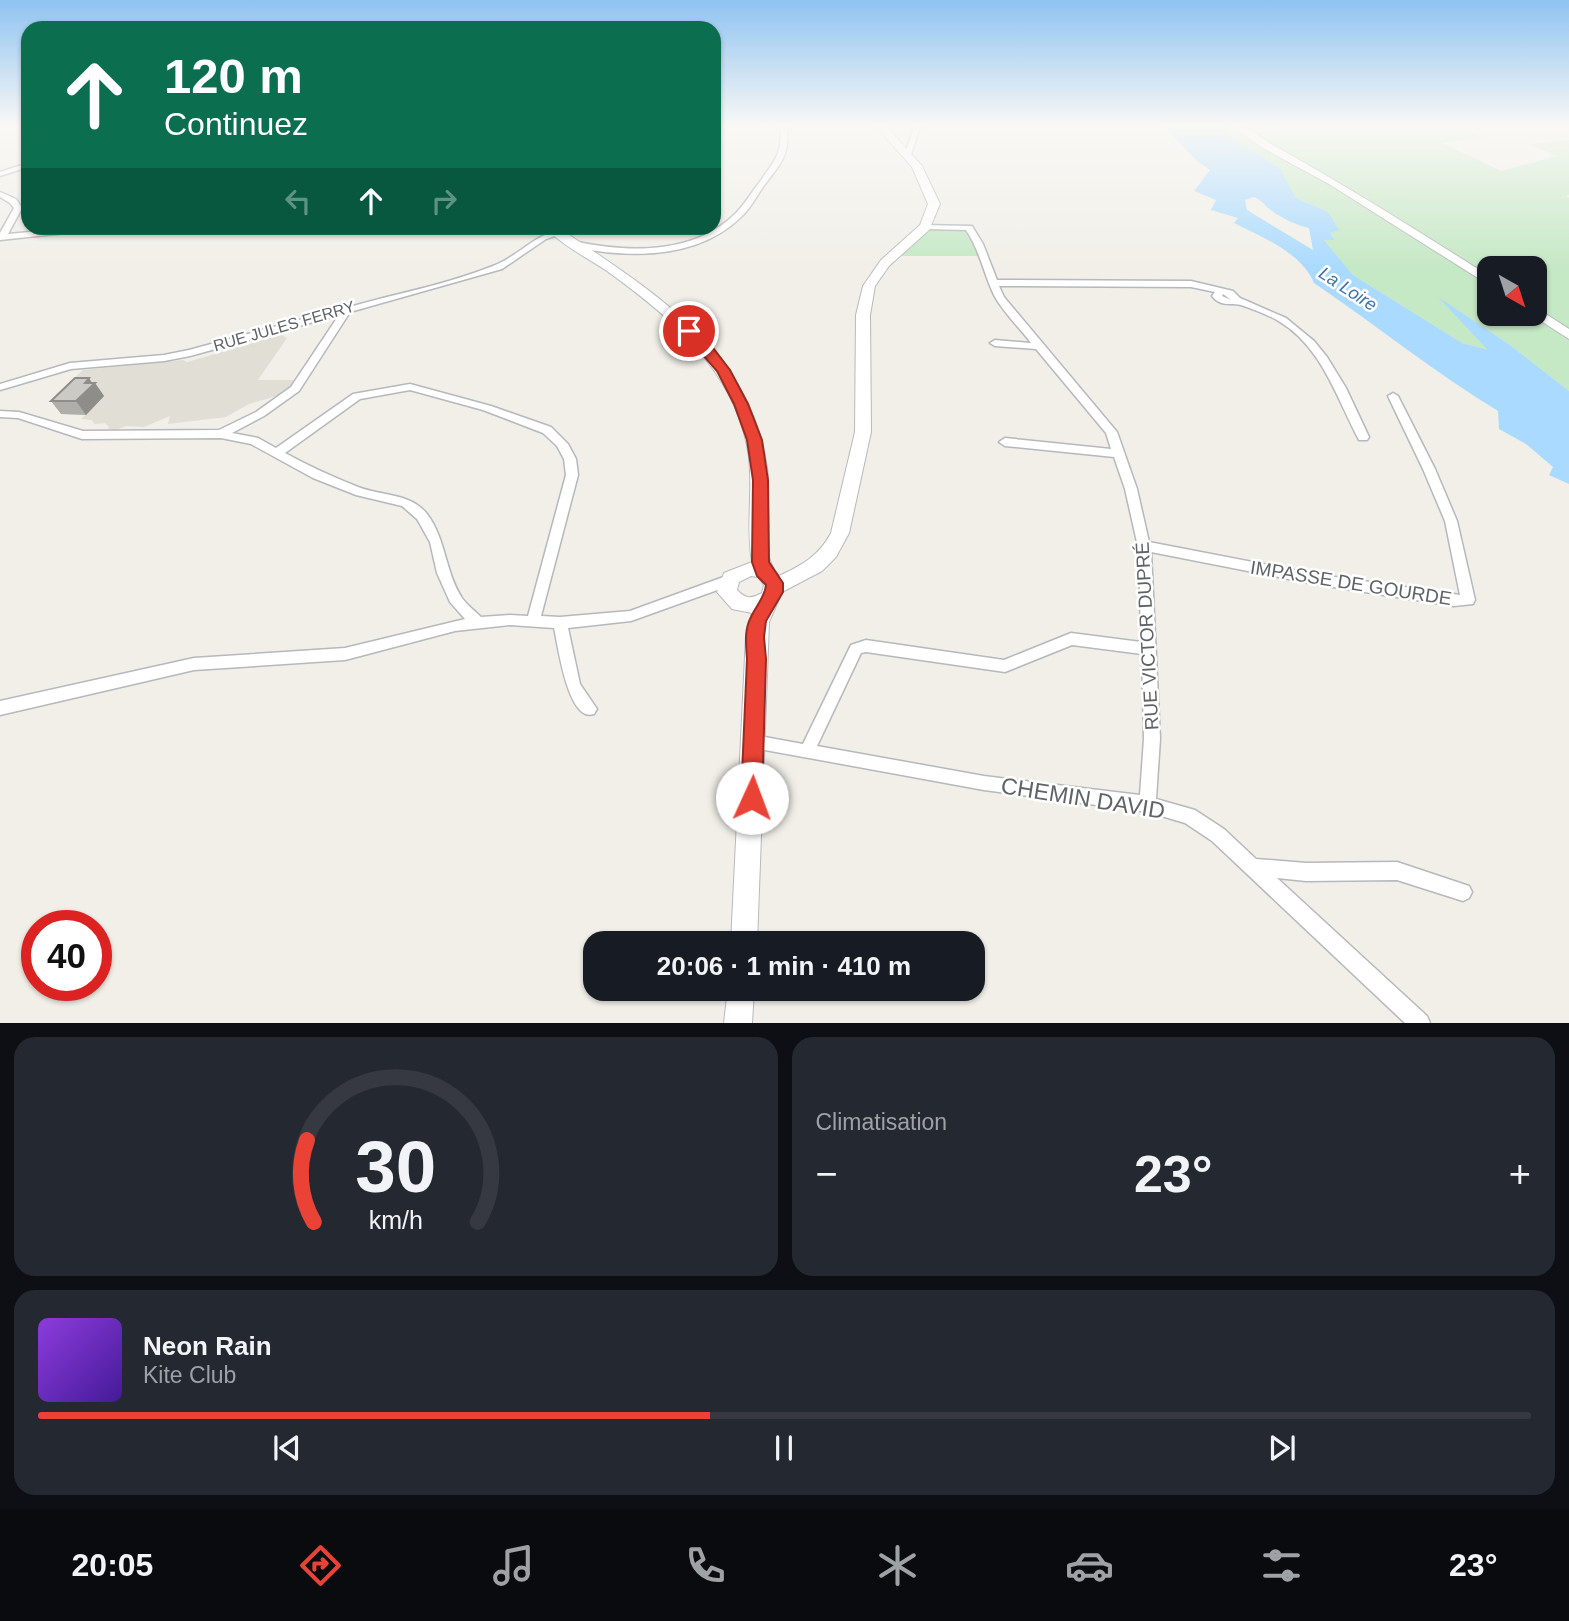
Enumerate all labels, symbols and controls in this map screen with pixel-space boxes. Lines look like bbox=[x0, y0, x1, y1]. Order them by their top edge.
icon: ahead bbox=[49, 49, 140, 140]
text: 120 m bbox=[164, 49, 303, 103]
text: Continuez bbox=[164, 106, 308, 142]
icon: left bbox=[279, 182, 317, 220]
icon: ahead bbox=[352, 182, 390, 220]
icon: right bbox=[425, 182, 463, 220]
north arrow bbox=[1477, 256, 1547, 326]
map controls bbox=[1477, 256, 1547, 326]
water label: La Loire bbox=[1315, 263, 1381, 315]
street label: RUE JULES FERRY bbox=[211, 298, 357, 354]
pin bbox=[659, 301, 719, 361]
icon: arrive bbox=[670, 312, 708, 350]
street label: RUE VICTOR DUPRÉ bbox=[1132, 541, 1162, 731]
street label: IMPASSE DE GOURDE bbox=[1249, 557, 1453, 609]
position arrow bbox=[715, 761, 789, 835]
street label: CHEMIN DAVID bbox=[999, 772, 1167, 824]
speed limit sign: 40 bbox=[21, 910, 112, 1001]
text: 20:06 · 1 min · 410 m bbox=[657, 951, 911, 981]
text: Climatisation bbox=[816, 1109, 947, 1135]
text: 30 bbox=[355, 1127, 436, 1208]
text: 23° bbox=[1134, 1145, 1213, 1203]
text: − bbox=[816, 1153, 838, 1195]
text: + bbox=[1509, 1153, 1531, 1195]
text: km/h bbox=[369, 1206, 423, 1234]
text: Neon Rain bbox=[143, 1331, 272, 1361]
text: Kite Club bbox=[143, 1362, 236, 1388]
icon: previous bbox=[268, 1429, 306, 1467]
icon: pause bbox=[765, 1429, 803, 1467]
icon: next bbox=[1263, 1429, 1301, 1467]
icon: directions bbox=[296, 1541, 345, 1590]
icon: music bbox=[489, 1541, 538, 1590]
icon: phone bbox=[681, 1541, 730, 1590]
icon: climate bbox=[873, 1541, 922, 1590]
icon: car bbox=[1065, 1541, 1114, 1590]
icon: filters bbox=[1257, 1541, 1306, 1590]
text: 20:05 bbox=[72, 1547, 153, 1583]
text: 23° bbox=[1449, 1547, 1497, 1583]

